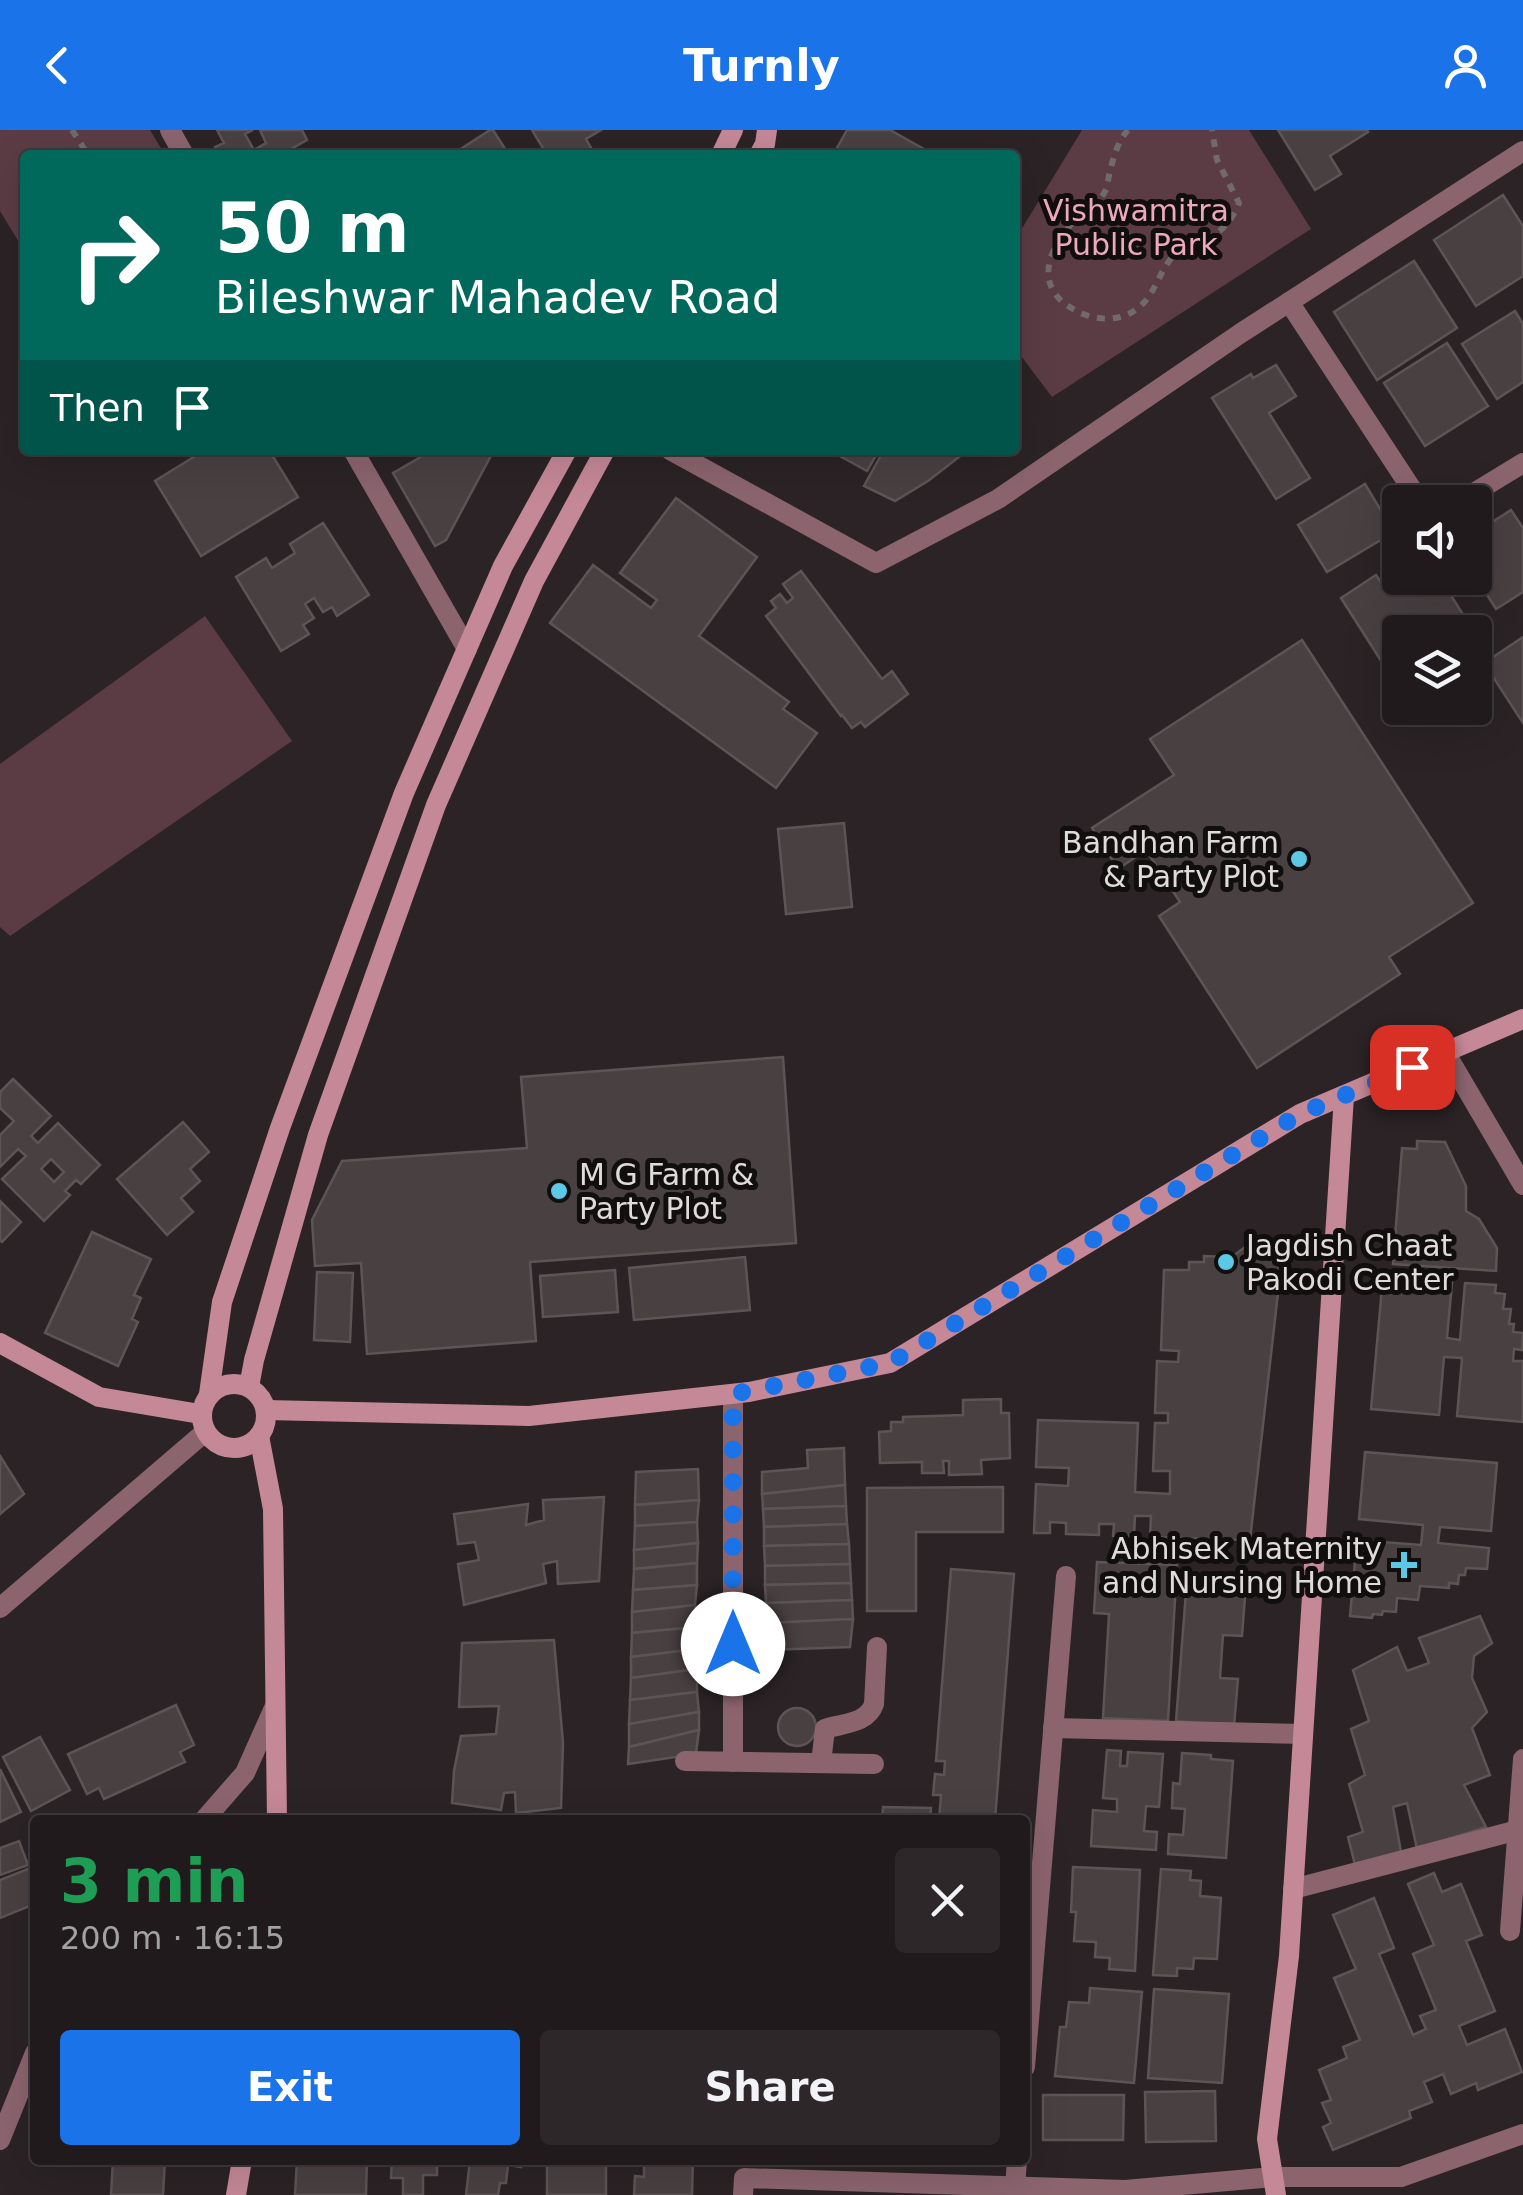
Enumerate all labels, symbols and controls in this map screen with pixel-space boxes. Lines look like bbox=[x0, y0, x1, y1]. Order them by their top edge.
icon: back bbox=[30, 38, 85, 93]
icon: person bbox=[1438, 38, 1493, 93]
text: Turnly bbox=[683, 39, 840, 92]
text: 50 m bbox=[215, 187, 410, 269]
icon: right bbox=[50, 190, 180, 320]
park label: Vishwamitra Public Park bbox=[1043, 193, 1229, 262]
text: Bileshwar Mahadev Road bbox=[215, 271, 780, 324]
icon: arrive bbox=[165, 380, 220, 435]
text: Then bbox=[50, 386, 145, 430]
map controls bbox=[1382, 485, 1492, 725]
button: sound bbox=[1382, 485, 1492, 595]
button: layers bbox=[1382, 615, 1492, 725]
place label: Bandhan Farm & Party Plot bbox=[1062, 825, 1279, 894]
marker: Bandhan Farm & Party Plot bbox=[1288, 848, 1310, 870]
pin bbox=[1370, 1025, 1455, 1110]
icon: arrive bbox=[1385, 1040, 1440, 1095]
place label: M G Farm & Party Plot bbox=[579, 1157, 754, 1226]
marker: M G Farm & Party Plot bbox=[548, 1180, 570, 1202]
place label: Jagdish Chaat Pakodi Center bbox=[1244, 1228, 1454, 1297]
marker: Jagdish Chaat Pakodi Center bbox=[1215, 1251, 1237, 1273]
place label: Abhisek Maternity and Nursing Home bbox=[1102, 1531, 1382, 1600]
marker: Abhisek Maternity and Nursing Home bbox=[1391, 1552, 1417, 1578]
position arrow bbox=[681, 1592, 785, 1696]
text: 3 min bbox=[60, 1846, 248, 1916]
button: close bbox=[895, 1848, 1000, 1953]
text: 200 m · 16:15 bbox=[60, 1919, 285, 1957]
button: Exit bbox=[60, 2030, 520, 2145]
button: Share bbox=[540, 2030, 1000, 2145]

